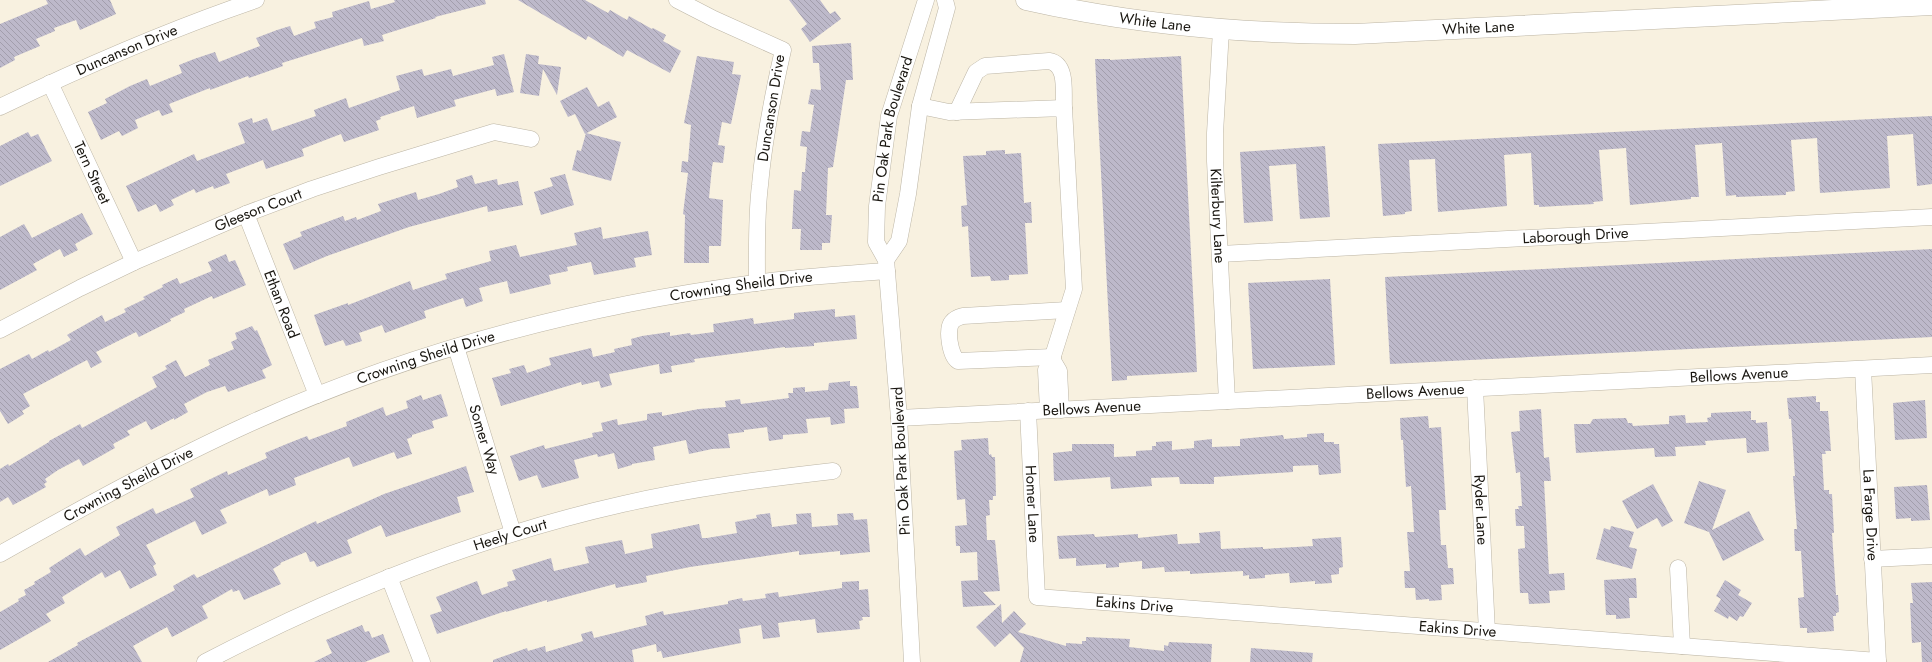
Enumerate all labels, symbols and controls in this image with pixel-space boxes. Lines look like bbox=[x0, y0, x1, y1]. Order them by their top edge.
street label: White Lane bbox=[1118, 7, 1192, 37]
street label: White Lane bbox=[1442, 15, 1515, 41]
street label: Duncanson Drive bbox=[72, 19, 181, 81]
street label: Duncanson Drive bbox=[752, 53, 790, 163]
street label: Pin Oak Park Boulevard bbox=[867, 53, 918, 203]
street label: Tern Street bbox=[68, 138, 116, 208]
street label: Kilterbury Lane bbox=[1204, 168, 1231, 264]
street label: Gleeson Court bbox=[211, 183, 305, 237]
street label: Laborough Drive bbox=[1522, 222, 1629, 249]
street label: Crowning Sheild Drive bbox=[668, 266, 814, 307]
street label: Ethan Road bbox=[258, 267, 305, 342]
street label: Crowning Sheild Drive bbox=[354, 325, 497, 390]
street label: Bellows Avenue bbox=[1689, 361, 1789, 388]
street label: Bellows Avenue bbox=[1366, 378, 1465, 405]
street label: Pin Oak Park Boulevard bbox=[886, 386, 916, 536]
street label: Bellows Avenue bbox=[1042, 395, 1142, 422]
street label: Somer Way bbox=[463, 402, 506, 478]
street label: Crowning Sheild Drive bbox=[59, 441, 197, 528]
street label: Homer Lane bbox=[1020, 465, 1045, 543]
street label: La Farge Drive bbox=[1857, 468, 1884, 562]
street label: Ryder Lane bbox=[1468, 474, 1494, 546]
street label: Heely Court bbox=[470, 513, 550, 557]
street label: Eakins Drive bbox=[1095, 590, 1174, 618]
street label: Eakins Drive bbox=[1418, 615, 1497, 643]

